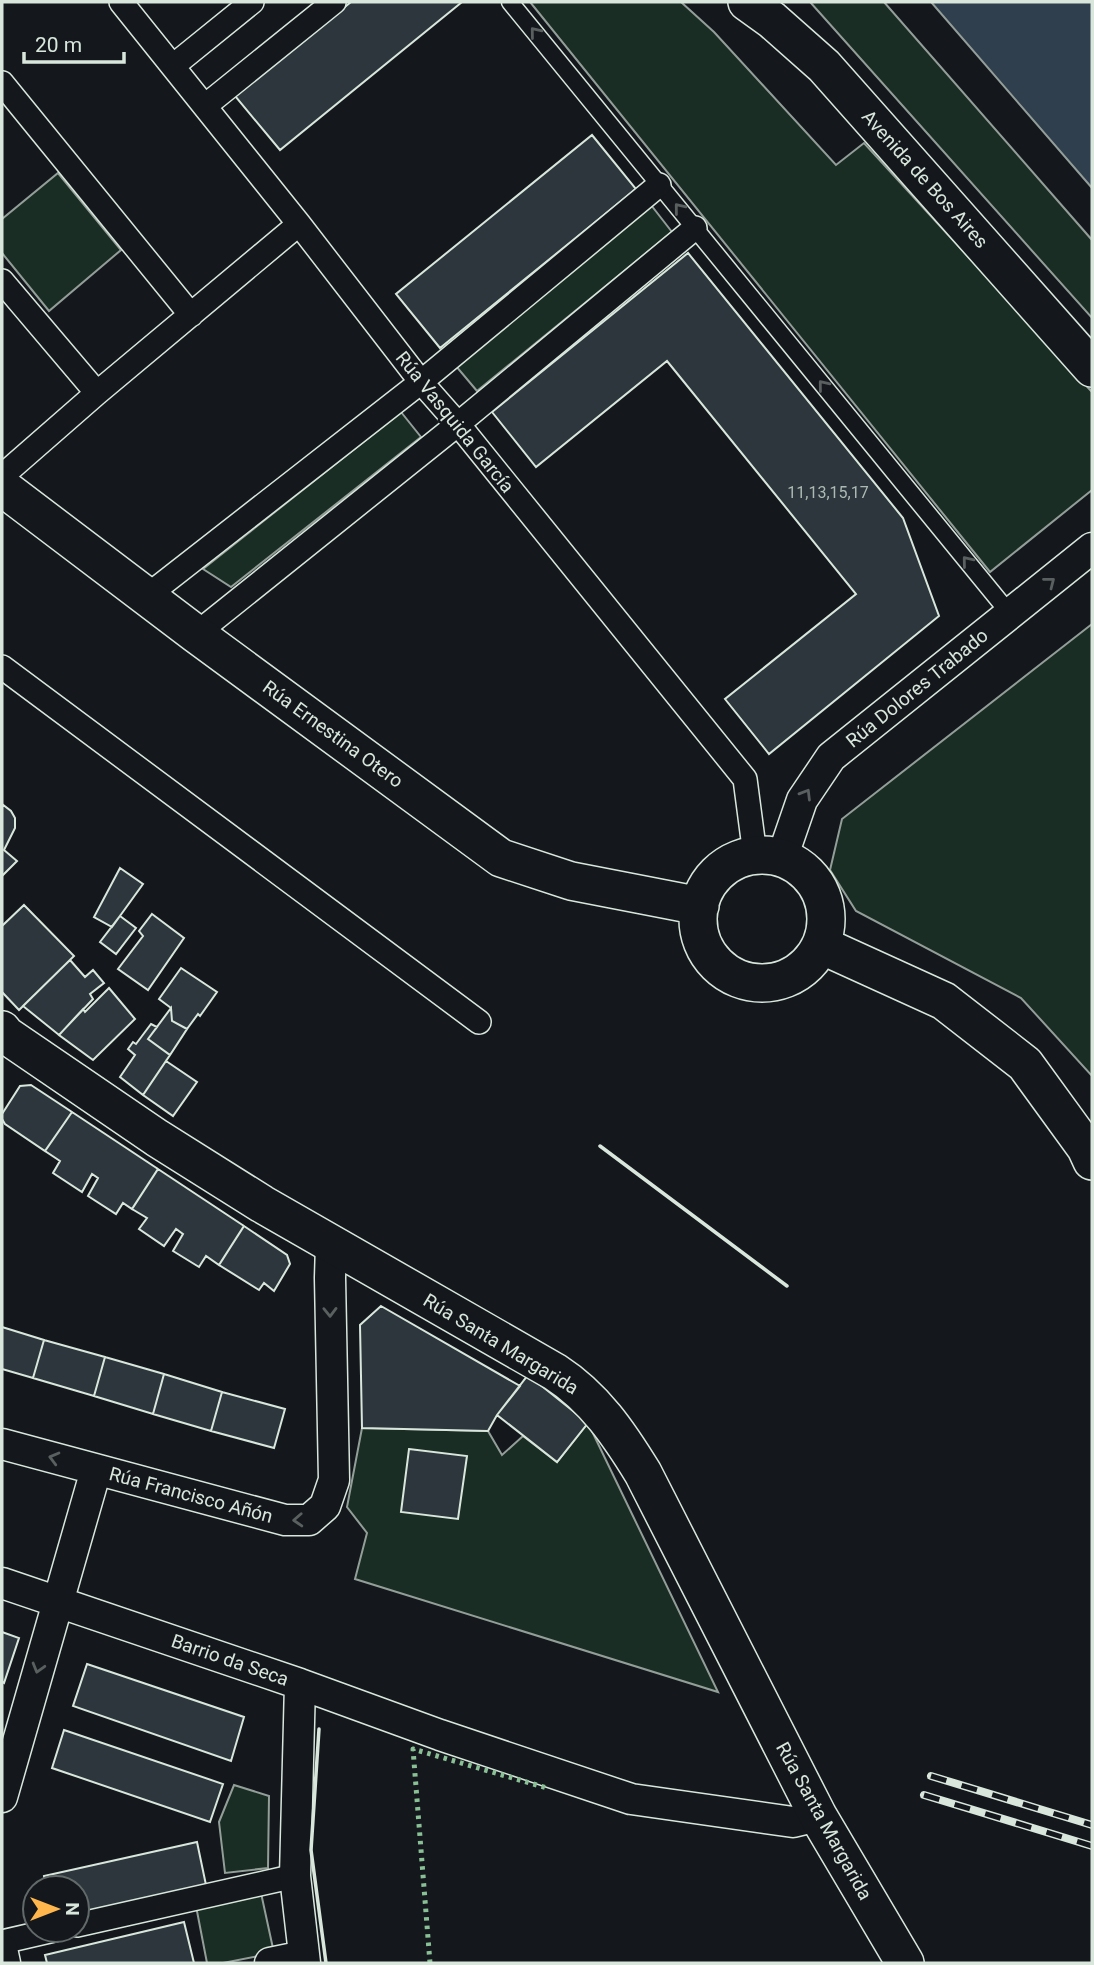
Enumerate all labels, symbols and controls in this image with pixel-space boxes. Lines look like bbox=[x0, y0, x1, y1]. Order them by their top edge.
scale bar bbox=[24, 21, 124, 65]
one-way arrow bbox=[531, 28, 543, 41]
text: 20 m bbox=[35, 33, 82, 57]
street label: Avenida de Bos Aires bbox=[857, 105, 993, 253]
one-way arrow bbox=[675, 204, 687, 217]
street label: Rúa Vasquida García bbox=[391, 347, 519, 497]
one-way arrow bbox=[819, 380, 831, 393]
house number: 11,13,15,17 bbox=[787, 483, 869, 502]
one-way arrow bbox=[962, 556, 975, 568]
one-way arrow bbox=[1042, 577, 1055, 590]
street label: Rúa Dolores Trabado bbox=[841, 624, 993, 752]
street label: Rúa Ernestina Otero bbox=[258, 675, 408, 793]
one-way arrow bbox=[798, 789, 811, 802]
street label: Rúa Santa Margarida bbox=[419, 1289, 583, 1399]
one-way arrow bbox=[323, 1307, 338, 1318]
one-way arrow bbox=[48, 1452, 60, 1467]
street label: Rúa Francisco Añón bbox=[107, 1462, 275, 1528]
one-way arrow bbox=[292, 1512, 303, 1527]
street label: Barrio da Seca bbox=[168, 1629, 292, 1691]
one-way arrow bbox=[32, 1661, 47, 1673]
street label: Rúa Santa Margarida bbox=[771, 1738, 877, 1904]
north arrow bbox=[21, 1874, 91, 1944]
text: N bbox=[61, 1902, 84, 1916]

